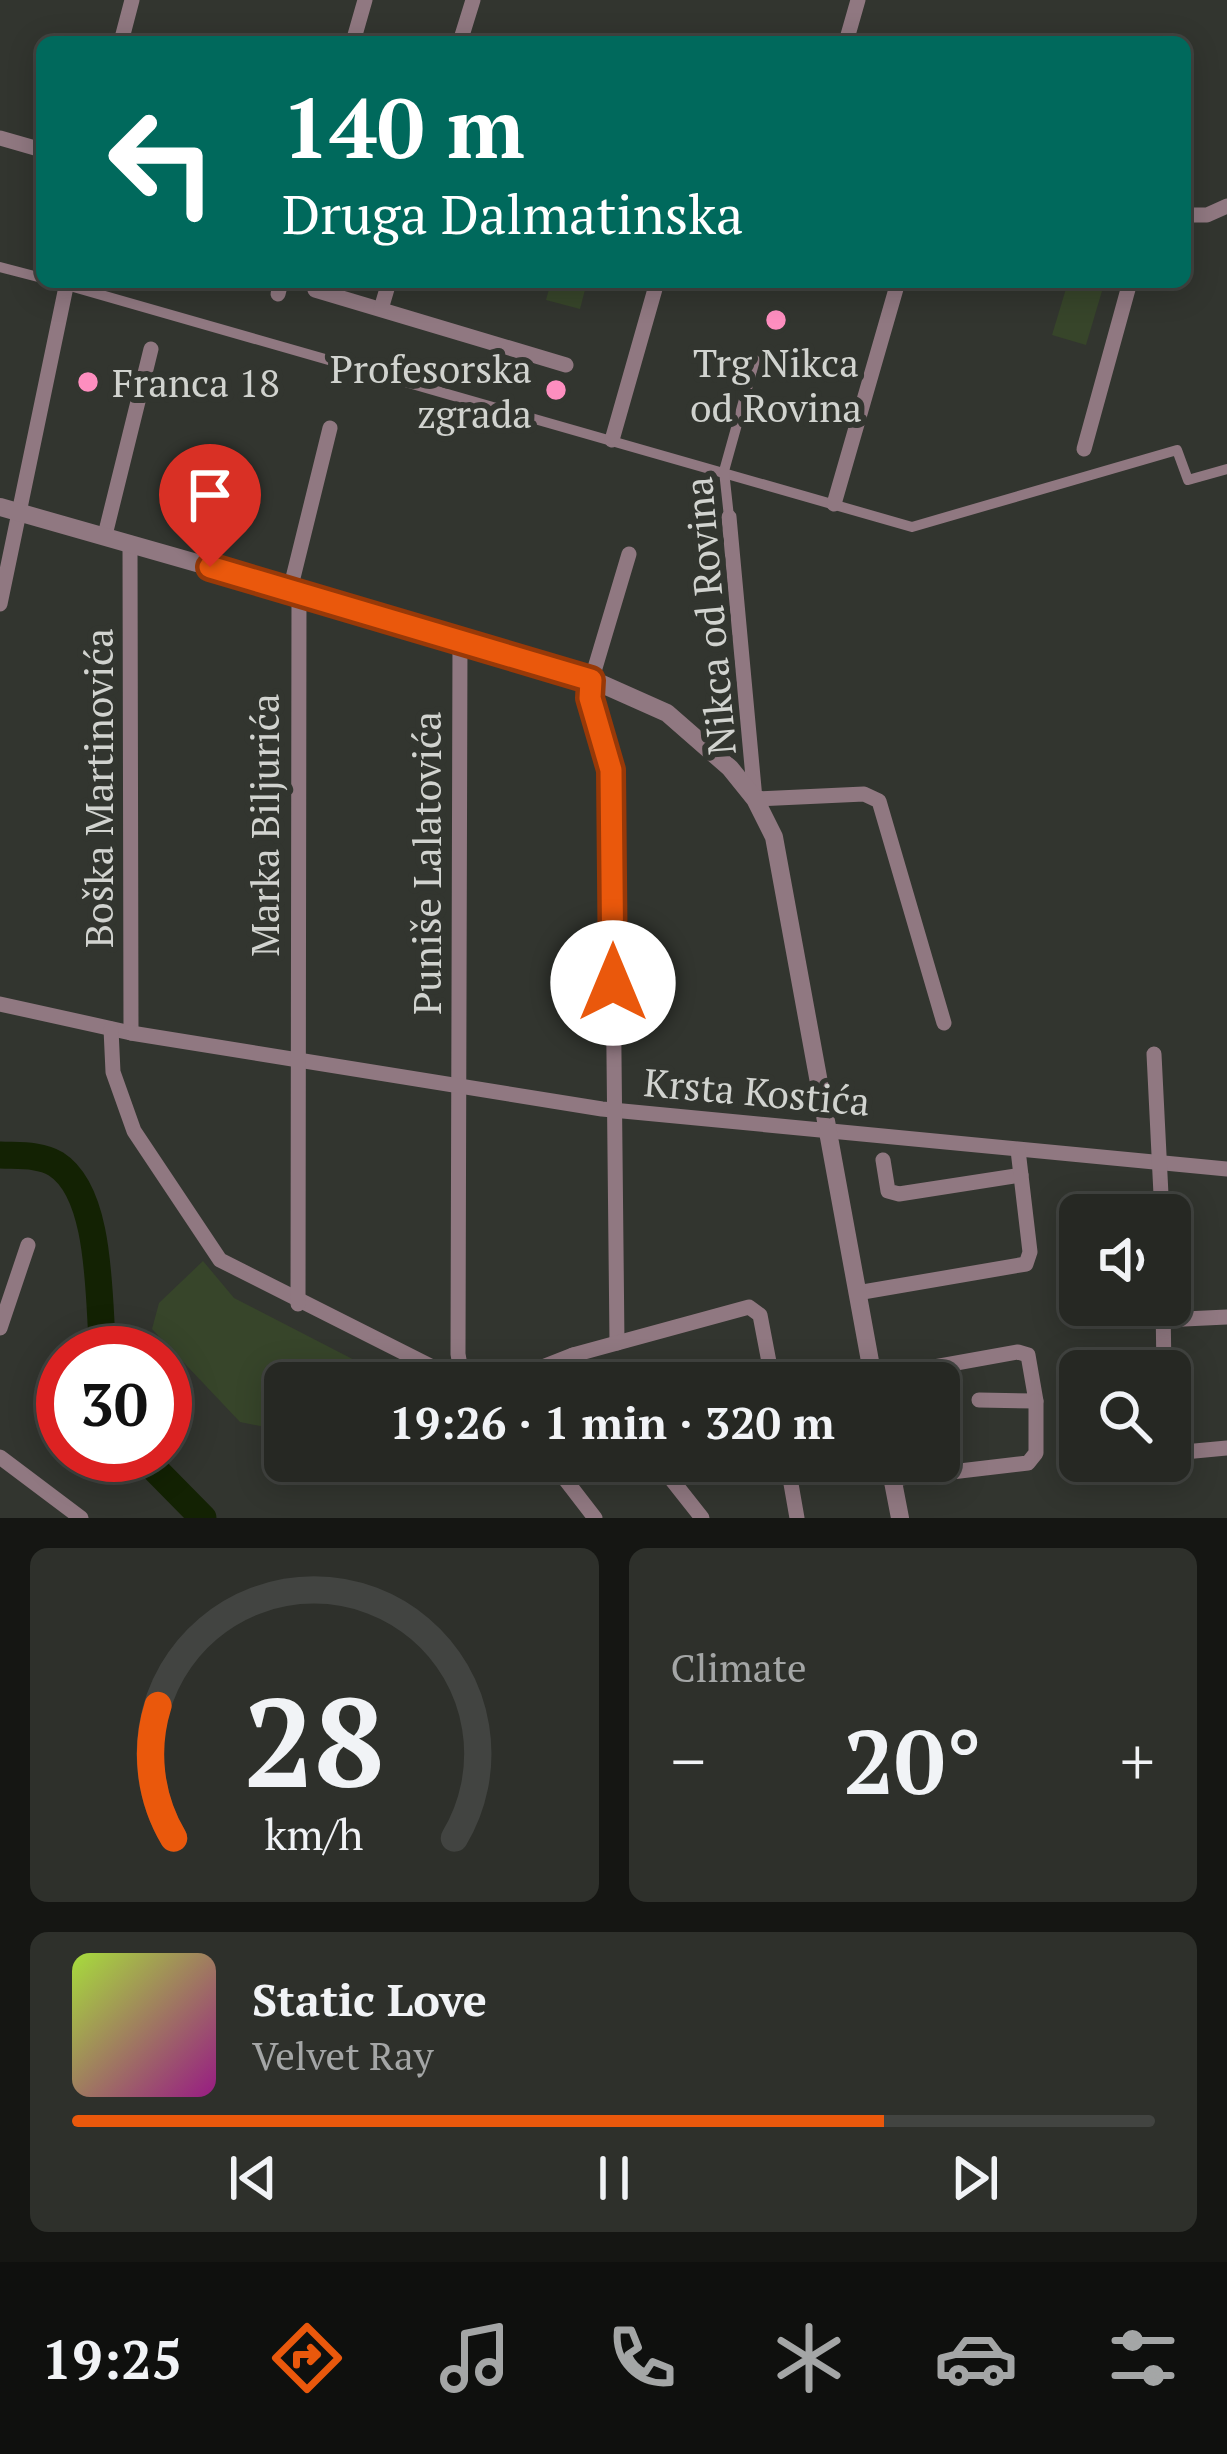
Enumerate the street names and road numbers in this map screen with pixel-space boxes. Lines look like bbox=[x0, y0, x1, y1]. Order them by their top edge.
street label: Nikca od Rovina bbox=[671, 475, 747, 757]
street label: Boška Martinovića bbox=[72, 628, 124, 948]
street label: Marka Biljurića bbox=[238, 693, 290, 957]
street label: Puniše Lalatovića bbox=[400, 711, 452, 1015]
street label: Krsta Kostića bbox=[642, 1055, 872, 1127]

